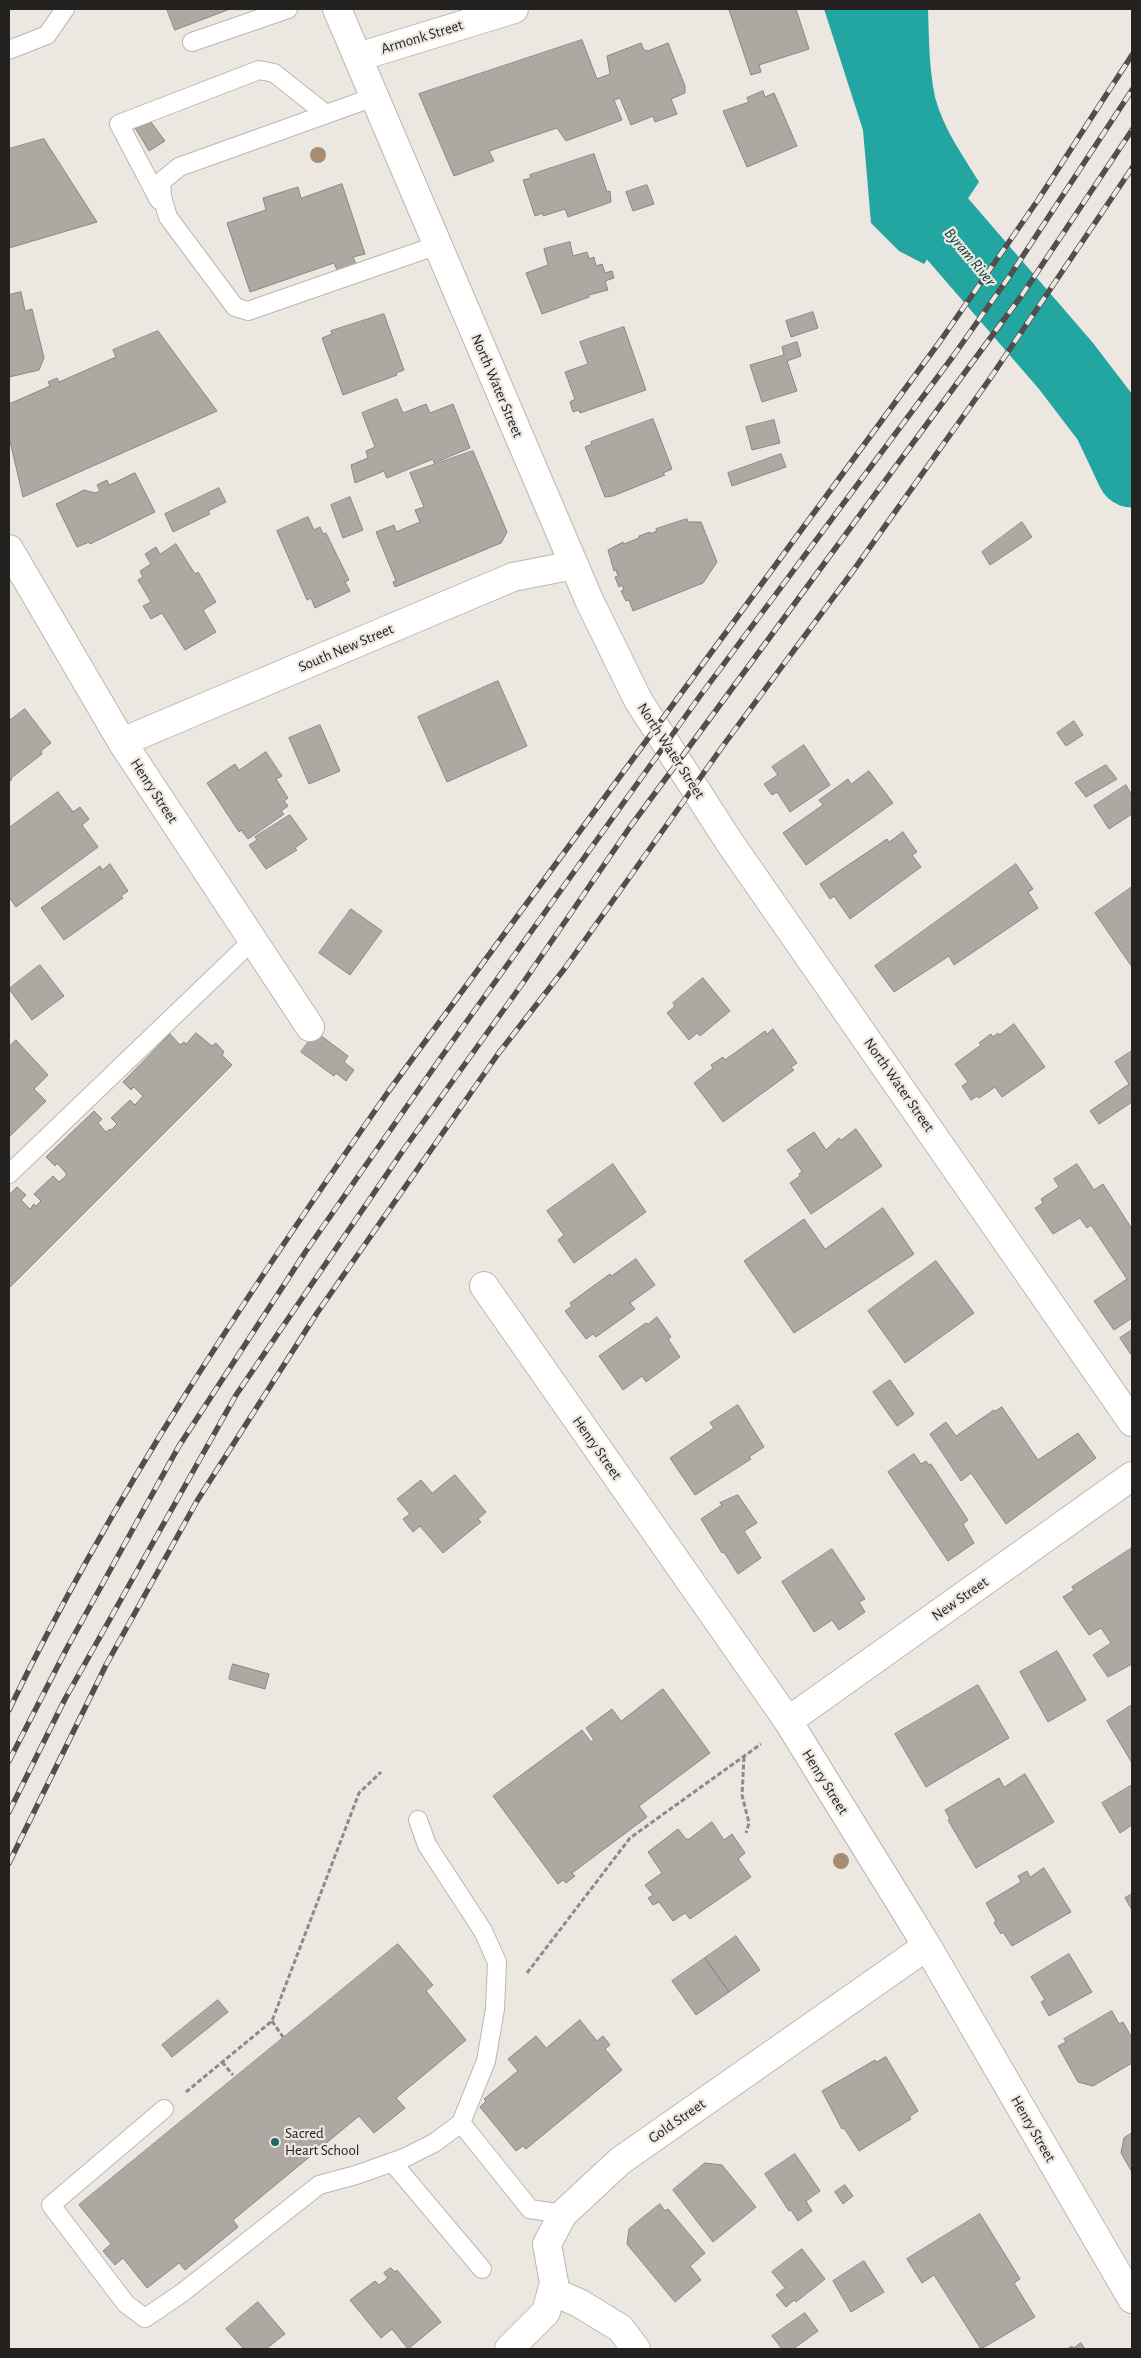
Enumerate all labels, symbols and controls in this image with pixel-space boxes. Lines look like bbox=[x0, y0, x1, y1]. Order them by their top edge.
street label: Armonk Street bbox=[379, 16, 465, 58]
water label: Byram River bbox=[940, 224, 1000, 290]
street label: North Water Street bbox=[467, 332, 527, 440]
street label: South New Street bbox=[296, 620, 396, 676]
street label: North Water Street bbox=[633, 700, 709, 802]
street label: Henry Street bbox=[126, 755, 182, 827]
street label: North Water Street bbox=[860, 1034, 938, 1136]
street label: Henry Street bbox=[568, 1413, 626, 1483]
street label: New Street bbox=[928, 1573, 992, 1625]
street label: Henry Street bbox=[798, 1746, 852, 1818]
street label: Henry Street bbox=[1007, 2093, 1059, 2165]
street label: Gold Street bbox=[645, 2095, 709, 2147]
place label: Sacred Heart School bbox=[285, 2124, 360, 2159]
marker: Sacred Heart School bbox=[269, 2136, 281, 2148]

